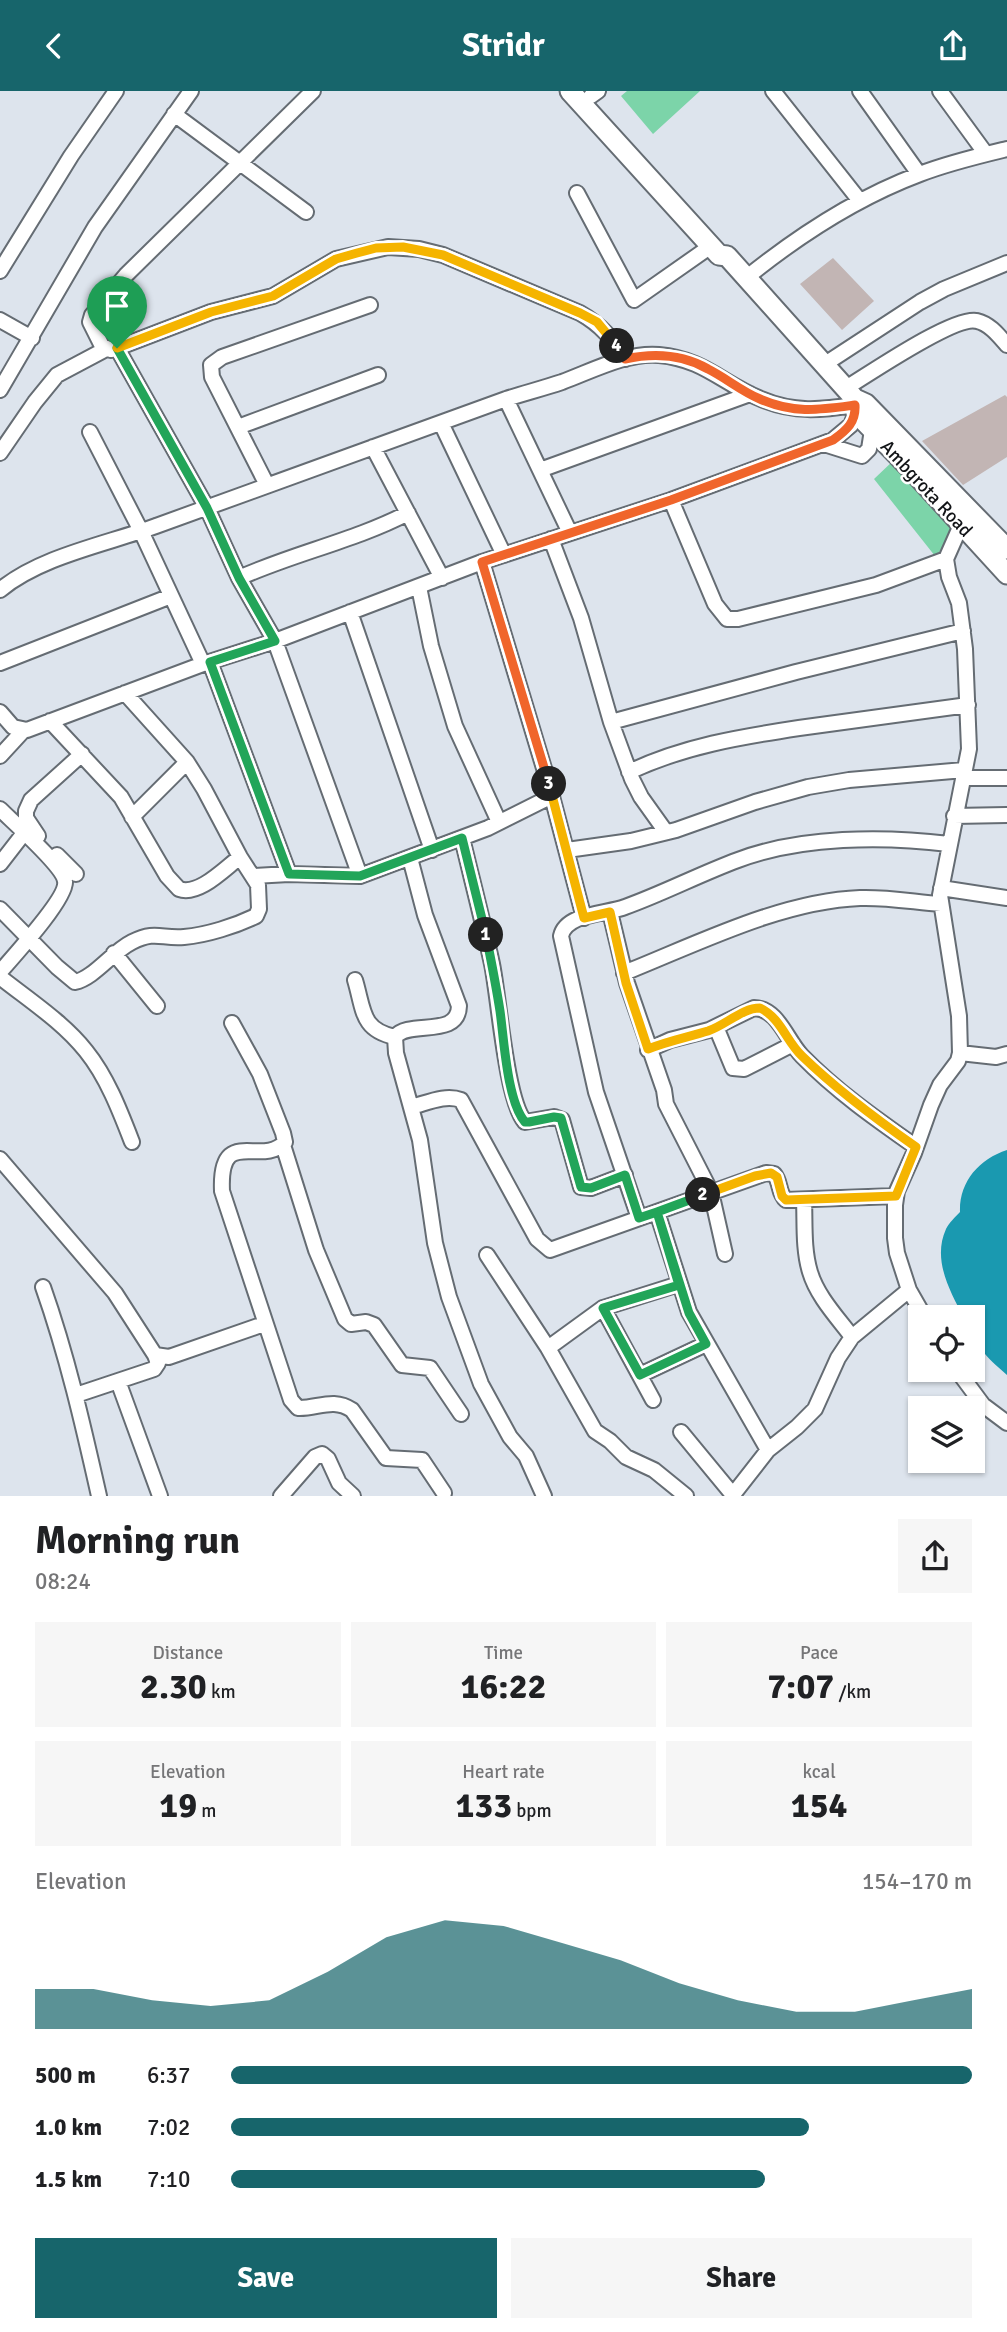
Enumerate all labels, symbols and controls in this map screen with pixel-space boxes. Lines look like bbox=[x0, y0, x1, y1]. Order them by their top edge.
text: Stridr bbox=[462, 26, 545, 65]
icon: back bbox=[35, 27, 73, 65]
icon: share bbox=[934, 27, 972, 65]
pin bbox=[87, 276, 147, 348]
icon: arrive bbox=[98, 287, 136, 325]
pin: 4 bbox=[600, 329, 634, 363]
text: 4 bbox=[611, 333, 622, 357]
street label: Ambgrota Road bbox=[875, 435, 977, 542]
pin: 3 bbox=[532, 767, 566, 801]
text: 3 bbox=[543, 771, 554, 795]
pin: 1 bbox=[468, 917, 504, 953]
text: 1 bbox=[480, 922, 491, 946]
pin: 2 bbox=[686, 1177, 720, 1213]
text: 2 bbox=[697, 1182, 708, 1206]
map controls bbox=[908, 1305, 985, 1473]
button: locate bbox=[908, 1305, 985, 1382]
button: layers bbox=[908, 1396, 985, 1473]
text: Morning run bbox=[35, 1517, 240, 1564]
button: share bbox=[898, 1519, 972, 1593]
text: 08:24 bbox=[35, 1567, 91, 1596]
text: Distance bbox=[152, 1641, 223, 1665]
text: Time bbox=[484, 1641, 523, 1665]
text: Pace bbox=[800, 1641, 838, 1665]
text: 2.30 bbox=[140, 1665, 207, 1708]
text: 16:22 bbox=[461, 1665, 546, 1708]
text: 7:07 bbox=[767, 1665, 834, 1708]
text: km bbox=[207, 1680, 236, 1704]
text: /km bbox=[834, 1680, 871, 1704]
text: Elevation bbox=[150, 1760, 226, 1784]
text: Heart rate bbox=[462, 1760, 545, 1784]
text: kcal bbox=[802, 1760, 836, 1784]
text: 19 bbox=[159, 1784, 197, 1827]
text: 133 bbox=[455, 1784, 512, 1827]
text: 154 bbox=[791, 1784, 848, 1827]
text: m bbox=[197, 1799, 216, 1823]
text: bpm bbox=[512, 1799, 552, 1823]
text: Elevation bbox=[35, 1867, 127, 1896]
text: 154–170 m bbox=[862, 1867, 972, 1896]
text: 500 m bbox=[35, 2061, 96, 2090]
text: 6:37 bbox=[147, 2061, 190, 2090]
text: 1.0 km bbox=[35, 2113, 102, 2142]
text: 7:02 bbox=[147, 2113, 190, 2142]
text: 1.5 km bbox=[35, 2165, 102, 2194]
text: 7:10 bbox=[147, 2165, 190, 2194]
button: Save bbox=[35, 2238, 497, 2318]
button: Share bbox=[511, 2238, 972, 2318]

